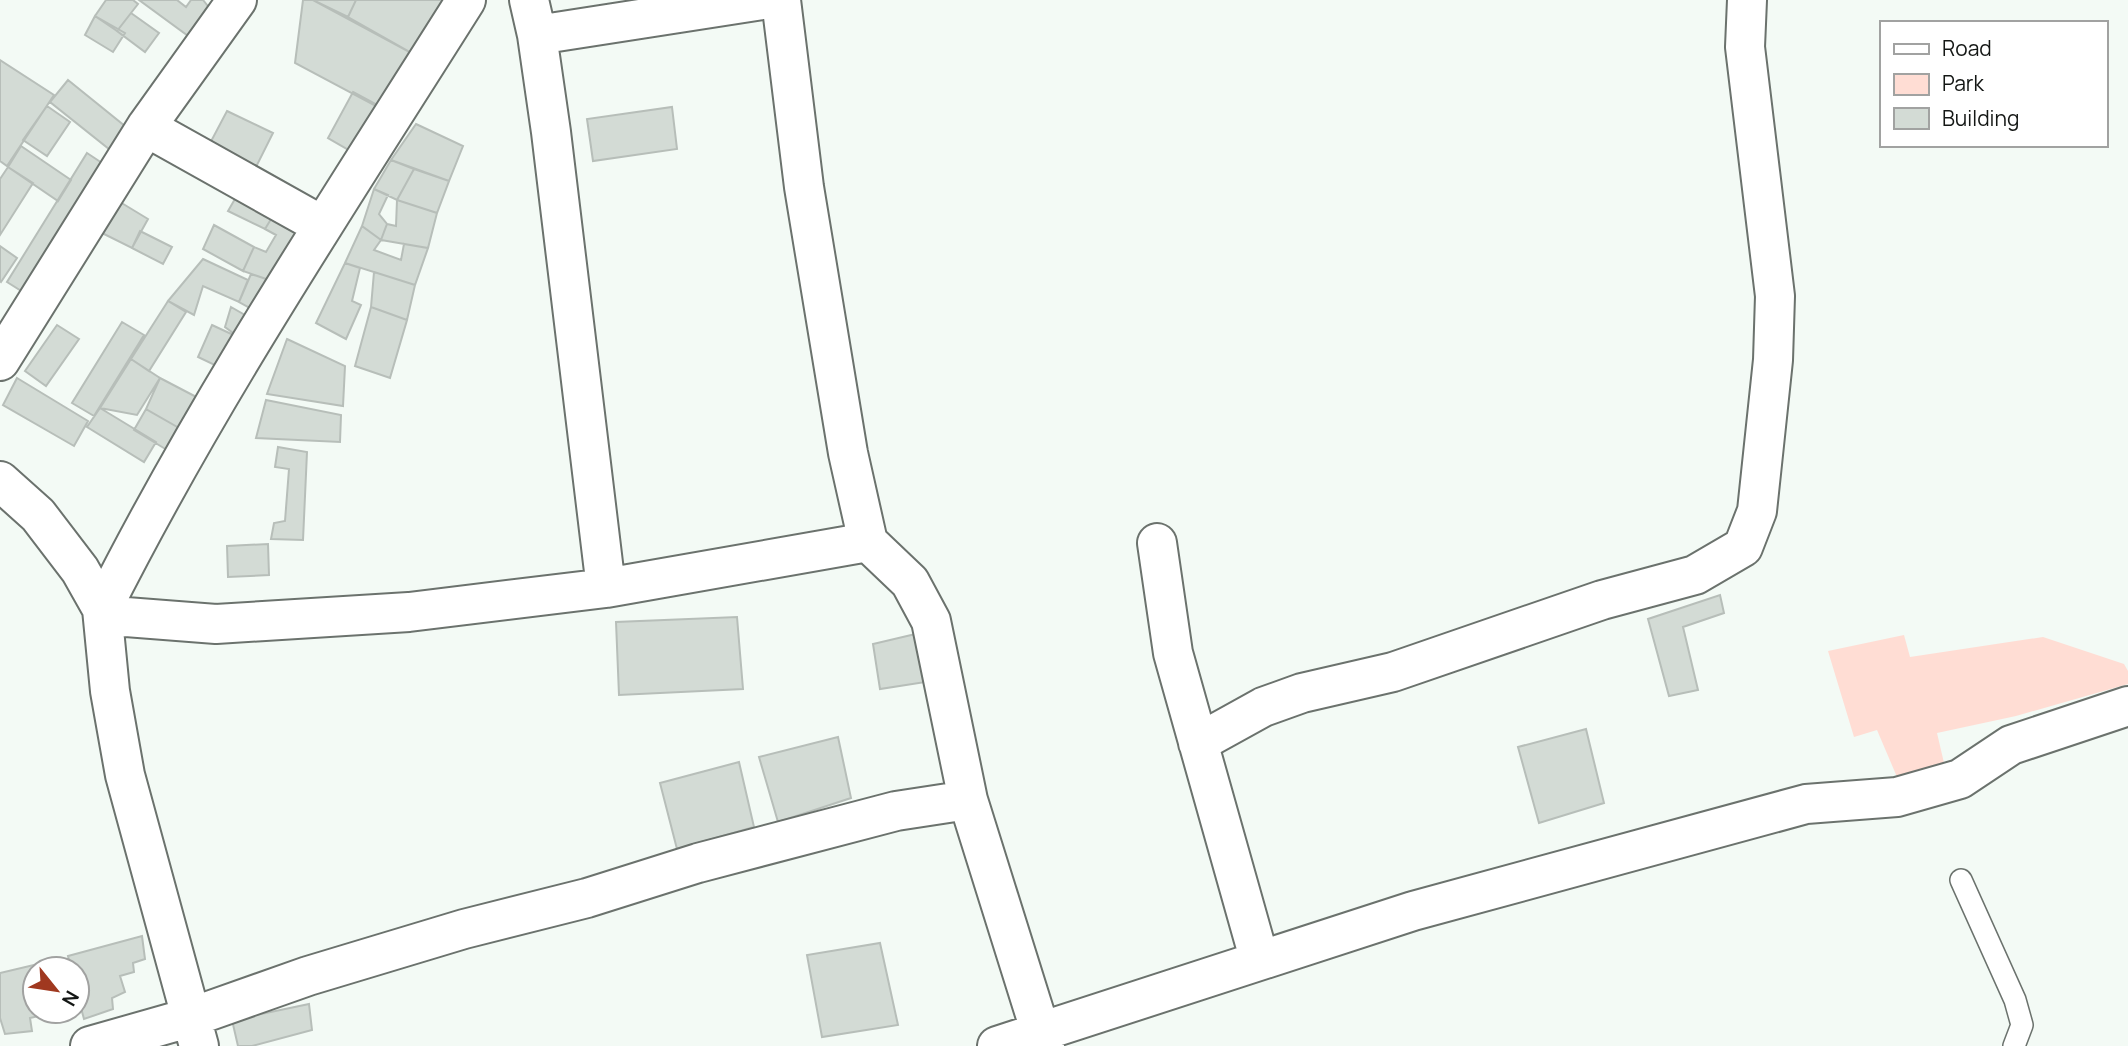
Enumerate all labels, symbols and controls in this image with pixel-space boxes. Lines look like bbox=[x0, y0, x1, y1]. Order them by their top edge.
legend bbox=[1880, 21, 2107, 147]
text: Road bbox=[1942, 34, 1992, 62]
text: Park bbox=[1942, 69, 1984, 97]
text: Building bbox=[1942, 104, 2019, 132]
north arrow bbox=[21, 955, 91, 1025]
text: N bbox=[56, 986, 85, 1011]

